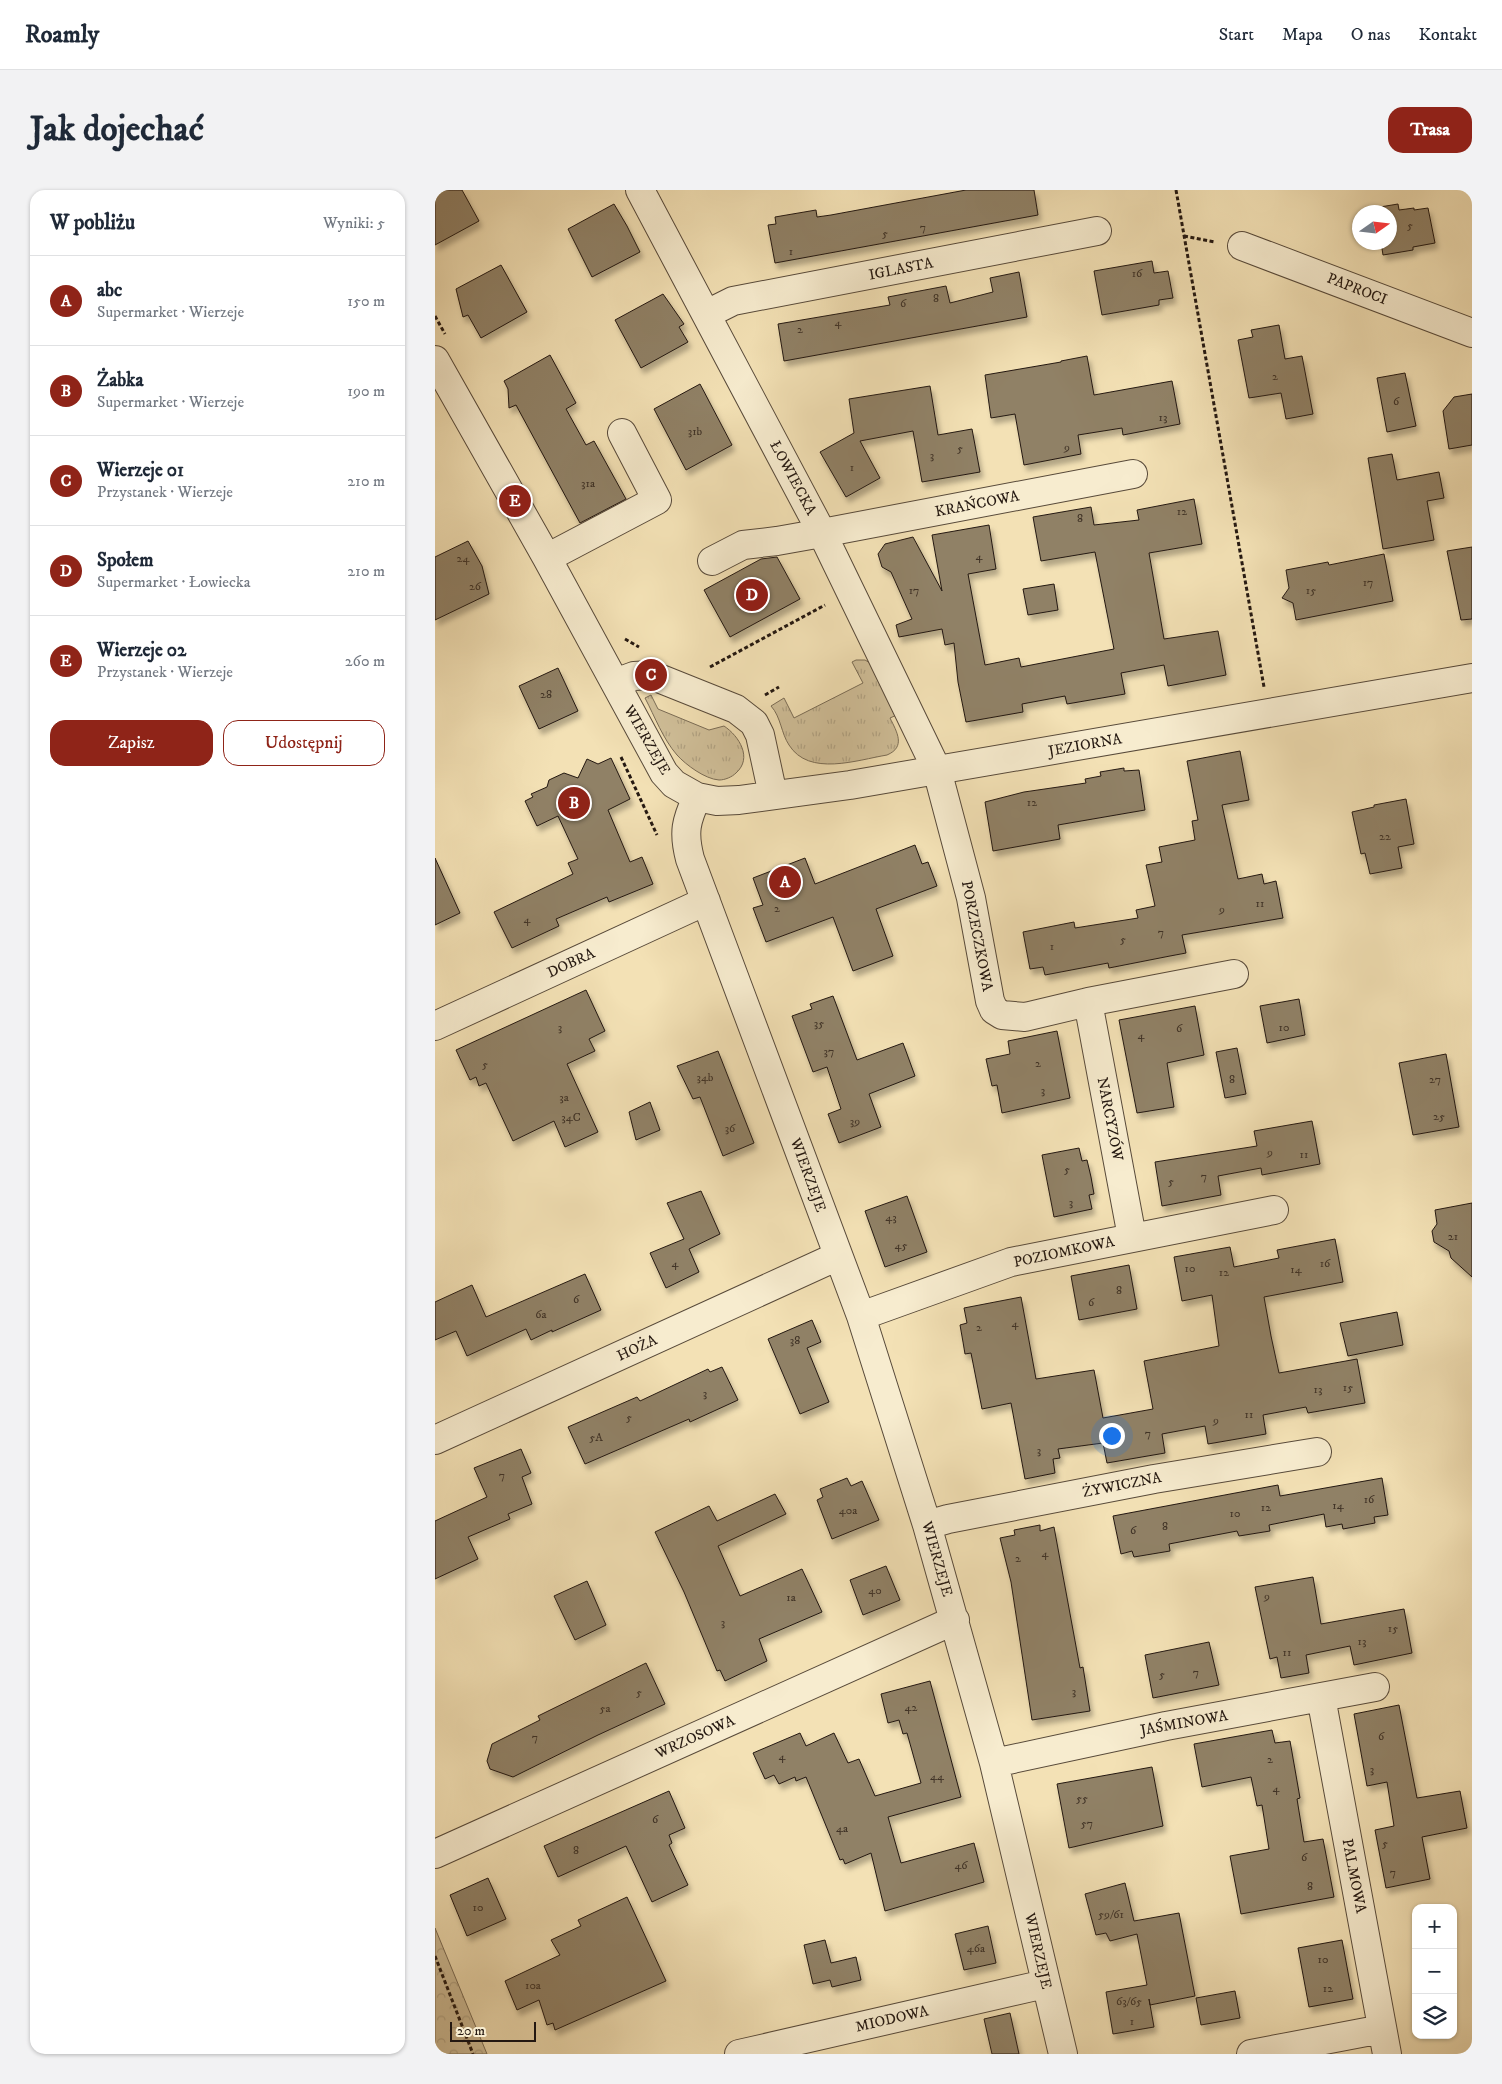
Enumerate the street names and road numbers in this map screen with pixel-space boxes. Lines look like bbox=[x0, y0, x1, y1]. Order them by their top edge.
street label: IGLASTA bbox=[867, 253, 935, 285]
street label: PAPROCI bbox=[1324, 269, 1390, 309]
street label: ŁOWIECKA bbox=[765, 437, 821, 519]
street label: KRAŃCOWA bbox=[933, 485, 1021, 521]
street label: WIERZEJE bbox=[619, 701, 675, 779]
street label: JEZIORNA bbox=[1045, 729, 1124, 761]
street label: PORZECZKOWA bbox=[957, 879, 997, 993]
street label: DOBRA bbox=[544, 944, 598, 982]
street label: NARCYZÓW bbox=[1093, 1076, 1127, 1163]
street label: WIERZEJE bbox=[785, 1134, 830, 1215]
street label: POZIOMKOWA bbox=[1012, 1232, 1117, 1272]
street label: HOŻA bbox=[614, 1330, 661, 1366]
street label: ŻYWICZNA bbox=[1081, 1468, 1164, 1502]
street label: WIERZEJE bbox=[917, 1518, 957, 1599]
street label: JAŚMINOWA bbox=[1137, 1705, 1230, 1740]
street label: WRZOSOWA bbox=[651, 1711, 738, 1763]
street label: PALMOWA bbox=[1337, 1837, 1371, 1915]
street label: WIERZEJE bbox=[1020, 1910, 1056, 1991]
street label: MIODOWA bbox=[853, 2001, 931, 2037]

